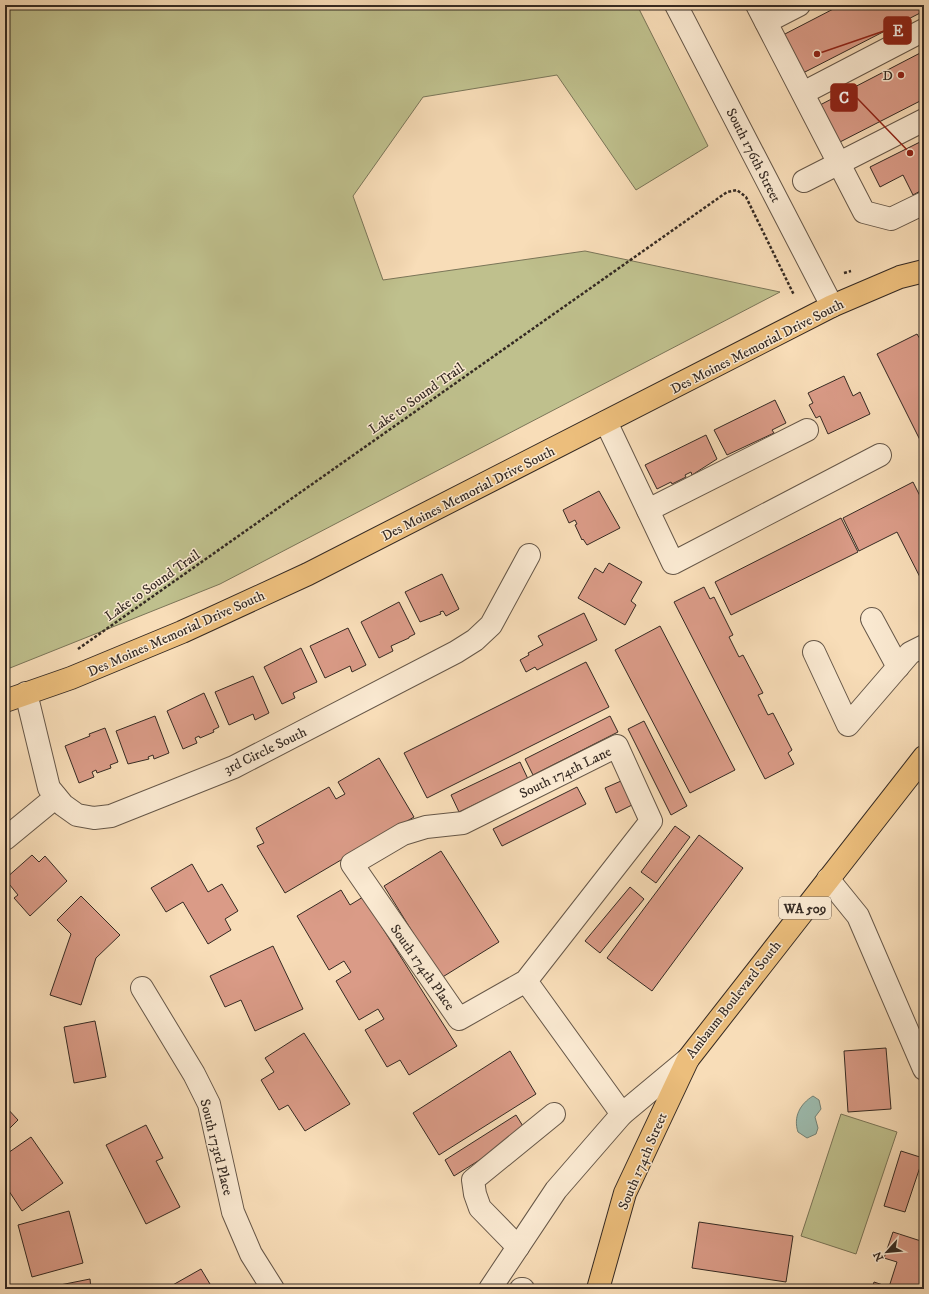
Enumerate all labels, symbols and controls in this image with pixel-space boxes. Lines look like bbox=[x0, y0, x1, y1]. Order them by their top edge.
callout: E bbox=[884, 17, 911, 44]
text: E bbox=[893, 22, 904, 41]
place label: D bbox=[883, 67, 893, 85]
marker: D bbox=[896, 70, 906, 80]
callout: C bbox=[831, 84, 857, 111]
text: C bbox=[839, 89, 849, 108]
street label: South 176th Street bbox=[722, 105, 785, 206]
street label: Des Moines Memorial Drive South bbox=[668, 295, 848, 399]
street label: Lake to Sound Trail bbox=[365, 359, 468, 438]
street label: Des Moines Memorial Drive South bbox=[379, 442, 559, 546]
street label: Lake to Sound Trail bbox=[101, 546, 204, 625]
street label: Des Moines Memorial Drive South bbox=[85, 586, 268, 681]
street label: 3rd Circle South bbox=[221, 723, 310, 779]
street label: South 174th Lane bbox=[517, 743, 615, 803]
road number: WA 509 bbox=[779, 897, 831, 919]
street label: South 174th Place bbox=[386, 921, 459, 1014]
street label: Ambaum Boulevard South bbox=[682, 937, 786, 1062]
street label: South 173rd Place bbox=[195, 1097, 237, 1197]
street label: South 174th Street bbox=[614, 1110, 672, 1213]
north arrow bbox=[867, 1232, 907, 1272]
text: N bbox=[871, 1249, 887, 1263]

